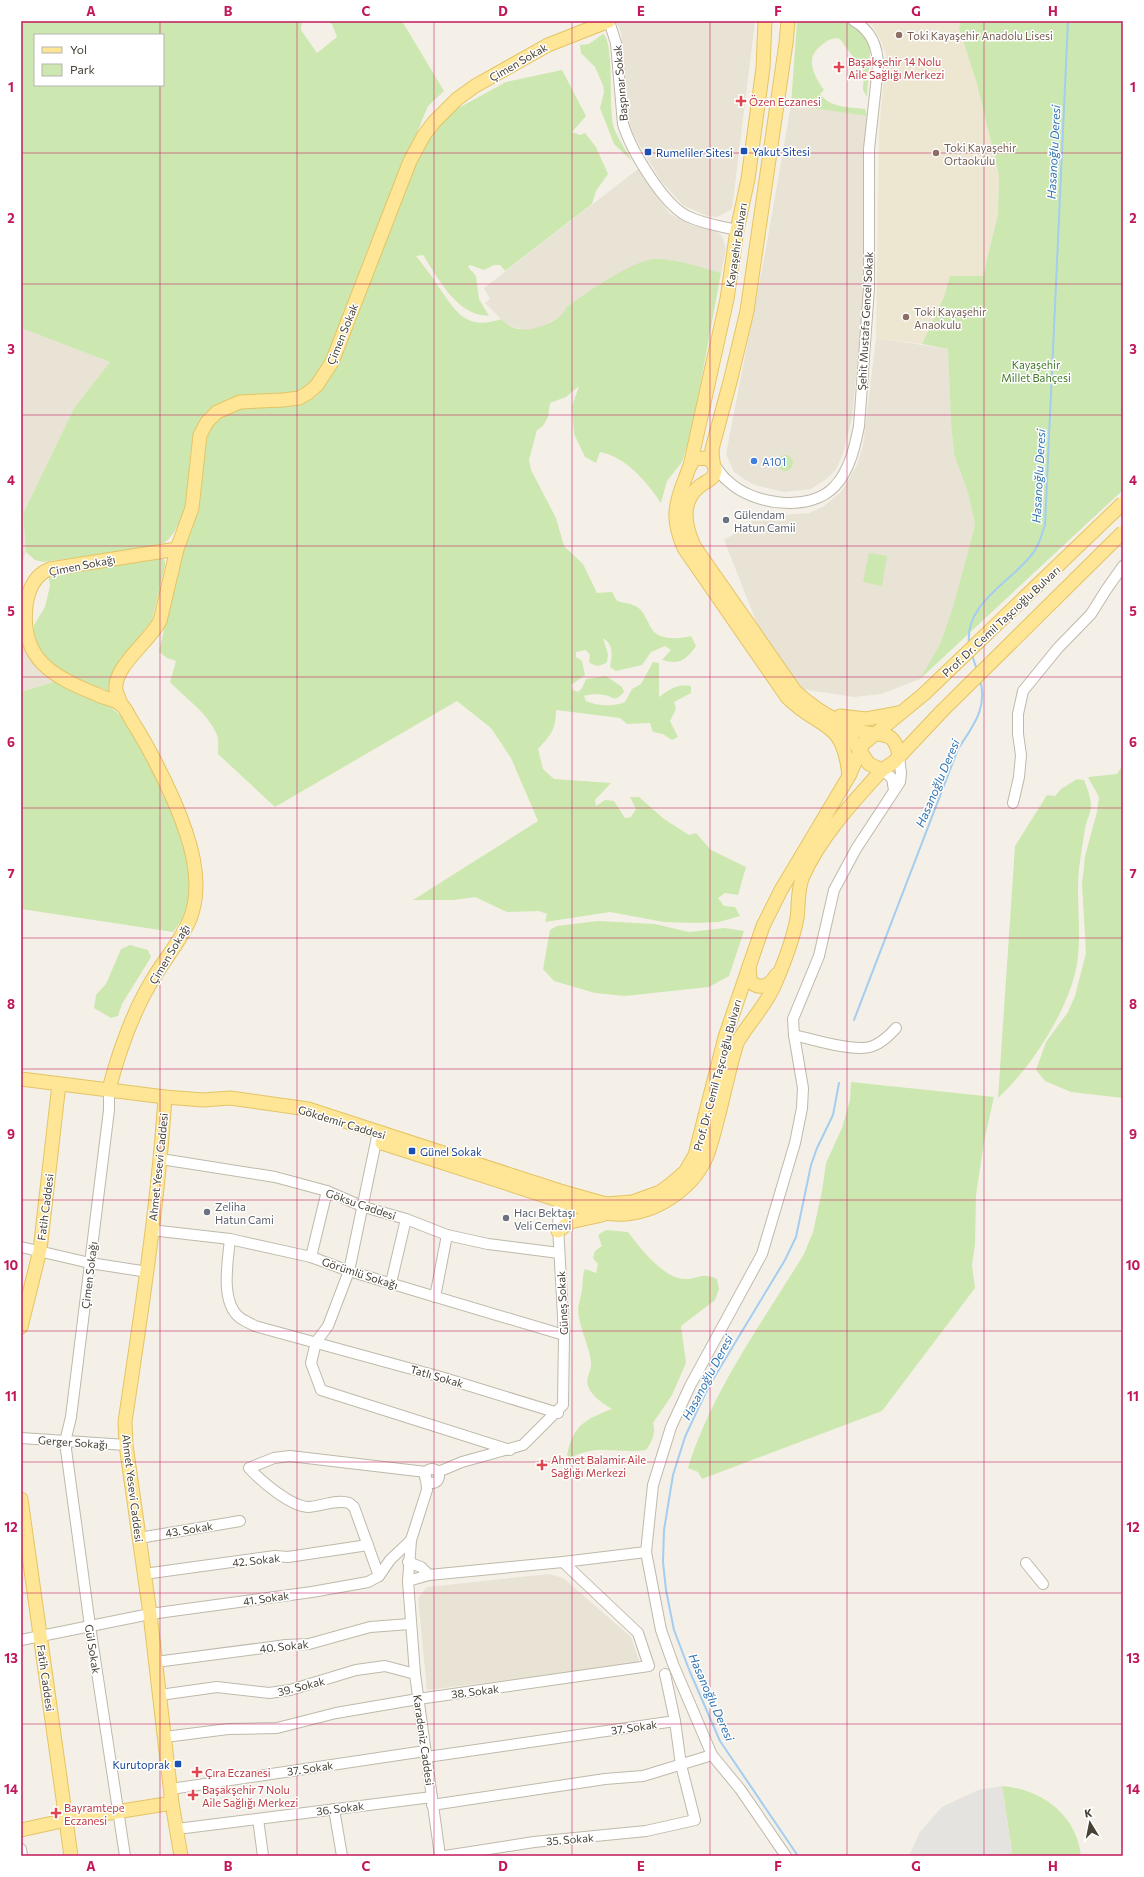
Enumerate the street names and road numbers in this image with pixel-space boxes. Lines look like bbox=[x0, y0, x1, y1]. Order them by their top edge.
street label: Çimen Sokak bbox=[487, 40, 549, 84]
street label: Başpınar Sokak bbox=[610, 44, 630, 122]
street label: Kayaşehir Bulvarı bbox=[723, 202, 749, 288]
street label: Şehit Mustafa Gencel Sokak bbox=[855, 251, 875, 391]
street label: Çimen Sokak bbox=[324, 301, 360, 367]
street label: Çimen Sokağı bbox=[48, 552, 116, 578]
street label: Prof. Dr. Cemil Taşcıoğlu Bulvarı bbox=[939, 563, 1063, 679]
street label: Çimen Sokağı bbox=[146, 922, 192, 986]
street label: Prof. Dr. Cemil Taşcıoğlu Bulvarı bbox=[690, 998, 744, 1152]
street label: Gökdemir Caddesi bbox=[297, 1102, 388, 1142]
street label: Ahmet Yesevi Caddesi bbox=[146, 1112, 170, 1222]
street label: Fatih Caddesi bbox=[34, 1173, 56, 1241]
street label: Göksu Caddesi bbox=[324, 1186, 398, 1222]
street label: Çimen Sokağı bbox=[78, 1241, 100, 1309]
street label: Görümlü Sokağı bbox=[320, 1255, 400, 1291]
street label: Güneş Sokak bbox=[554, 1271, 570, 1335]
street label: Tatlı Sokak bbox=[409, 1362, 465, 1390]
street label: Gerger Sokağı bbox=[38, 1433, 108, 1451]
street label: Ahmet Yesevi Caddesi bbox=[120, 1433, 146, 1543]
street label: 43. Sokak bbox=[164, 1519, 214, 1539]
street label: 42. Sokak bbox=[231, 1551, 281, 1569]
street label: 41. Sokak bbox=[242, 1588, 290, 1608]
street label: Gül Sokak bbox=[83, 1623, 103, 1675]
street label: 40. Sokak bbox=[259, 1637, 309, 1655]
street label: Fatih Caddesi bbox=[35, 1644, 57, 1712]
street label: 39. Sokak bbox=[276, 1674, 326, 1698]
street label: 38. Sokak bbox=[450, 1682, 500, 1700]
street label: Karadeniz Caddesi bbox=[411, 1694, 437, 1786]
street label: 37. Sokak bbox=[610, 1717, 658, 1737]
street label: 37. Sokak bbox=[286, 1758, 334, 1778]
street label: 36. Sokak bbox=[315, 1799, 365, 1817]
street label: 35. Sokak bbox=[546, 1830, 594, 1848]

